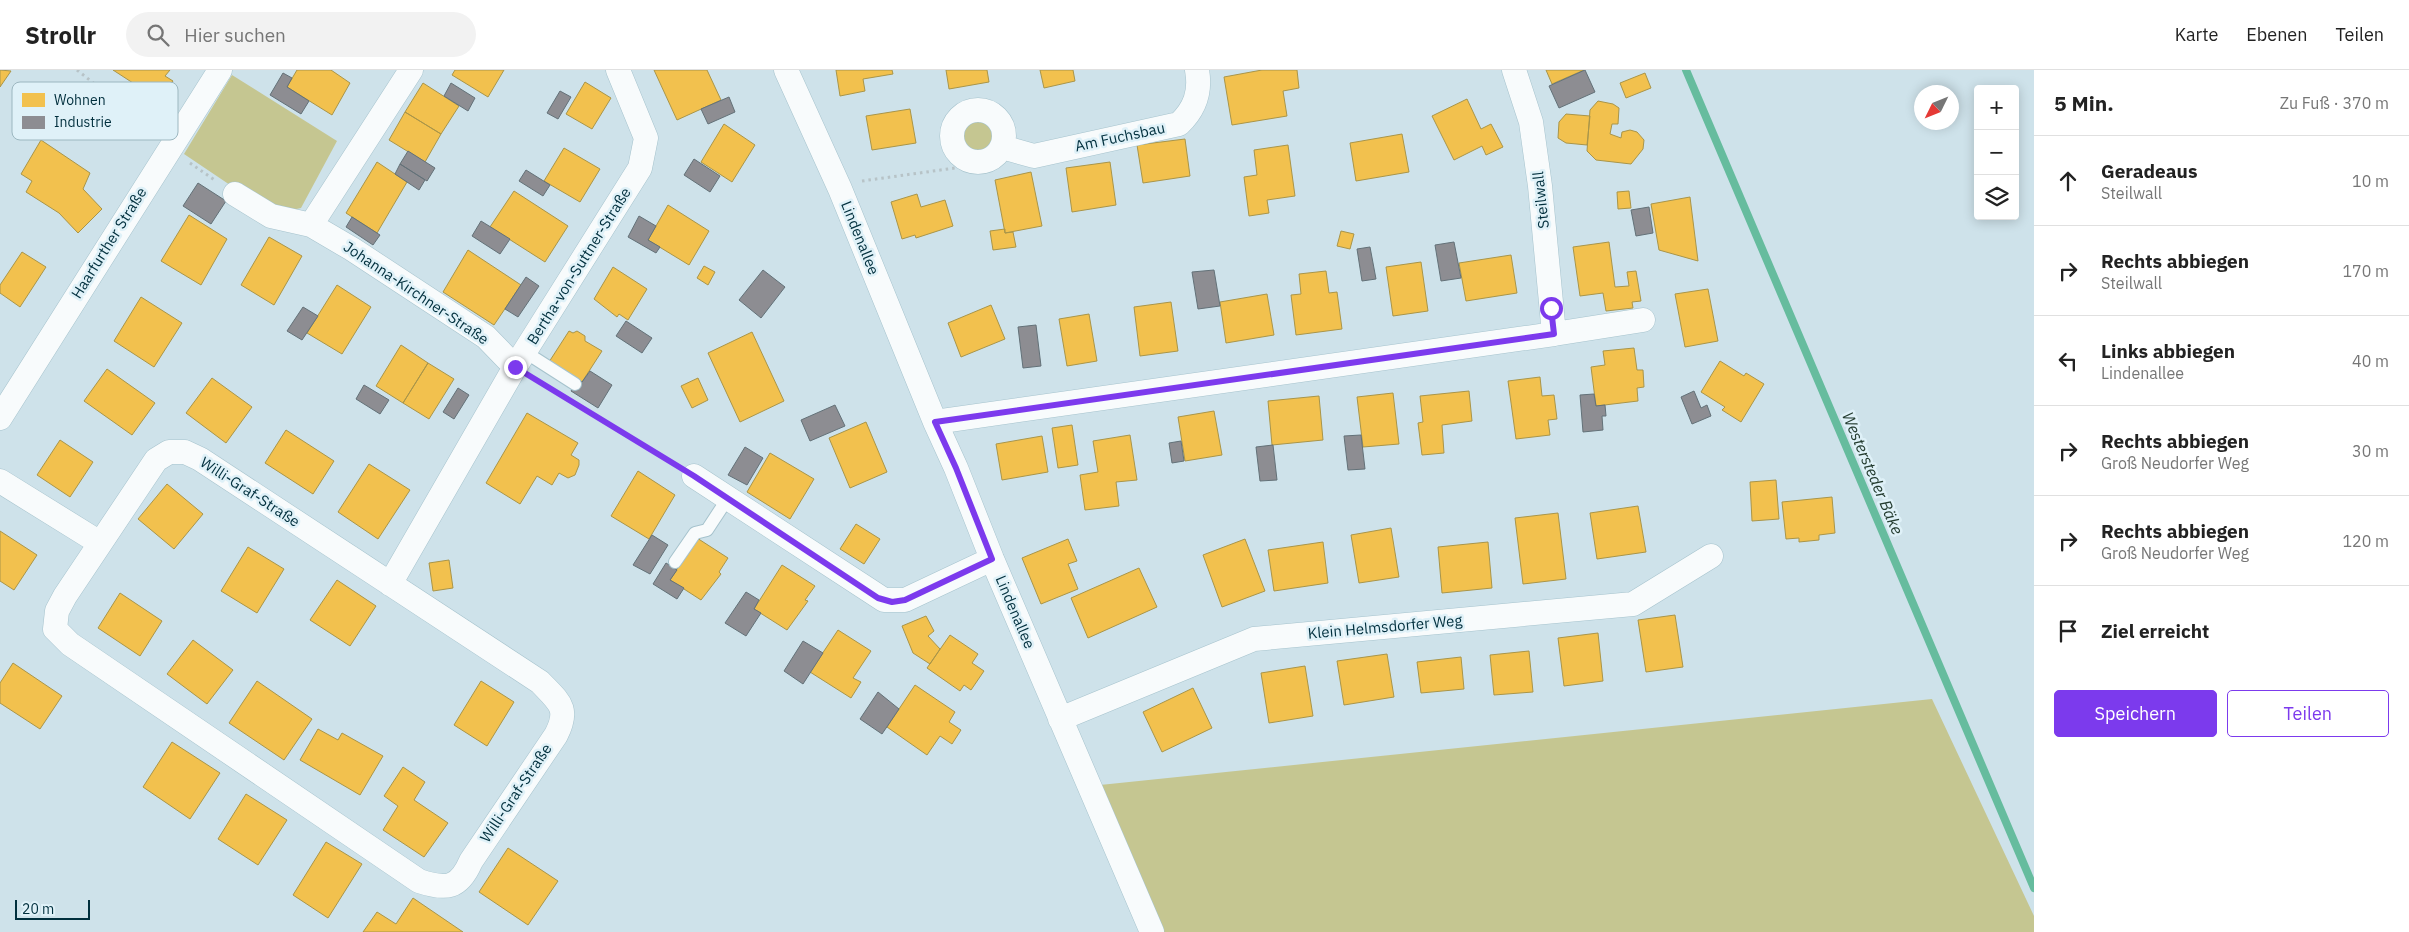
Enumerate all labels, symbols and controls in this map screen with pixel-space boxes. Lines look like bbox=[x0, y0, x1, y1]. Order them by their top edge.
search box bbox=[126, 12, 476, 57]
text: Strollr bbox=[25, 19, 96, 51]
icon: search bbox=[144, 21, 172, 49]
text: Hier suchen bbox=[184, 23, 286, 47]
text: Karte bbox=[2175, 23, 2218, 46]
text: Ebenen bbox=[2246, 23, 2307, 46]
text: Teilen bbox=[2335, 23, 2384, 46]
legend bbox=[12, 82, 178, 140]
north arrow bbox=[1914, 85, 1959, 130]
map controls bbox=[1974, 85, 2019, 220]
button: + bbox=[1974, 85, 2019, 130]
text: 5 Min. bbox=[2054, 89, 2114, 117]
text: Wohnen bbox=[54, 91, 106, 109]
text: Zu Fuß · 370 m bbox=[2280, 93, 2389, 113]
text: Industrie bbox=[54, 113, 112, 131]
street label: Am Fuchsbau bbox=[1073, 118, 1167, 155]
button: − bbox=[1974, 130, 2019, 175]
text: Geradeaus bbox=[2101, 159, 2198, 183]
icon: ahead bbox=[2054, 167, 2082, 195]
street label: Steilwall bbox=[1528, 171, 1553, 230]
text: 10 m bbox=[2352, 171, 2389, 191]
button: layers bbox=[1974, 175, 2019, 220]
text: Steilwall bbox=[2101, 183, 2162, 203]
street label: Haarfurther Straße bbox=[67, 184, 150, 302]
street label: Bertha-von-Suttner-Straße bbox=[522, 184, 635, 348]
street label: Lindenallee bbox=[837, 198, 884, 277]
street label: Johanna-Kirchner-Straße bbox=[340, 237, 493, 348]
text: Rechts abbiegen bbox=[2101, 249, 2249, 273]
icon: right bbox=[2054, 257, 2082, 285]
text: 170 m bbox=[2342, 261, 2389, 281]
text: Steilwall bbox=[2101, 273, 2162, 293]
route start bbox=[1540, 297, 1563, 320]
text: Links abbiegen bbox=[2101, 339, 2235, 363]
icon: left bbox=[2054, 347, 2082, 375]
text: 40 m bbox=[2352, 351, 2389, 371]
route end bbox=[504, 356, 527, 379]
text: Lindenallee bbox=[2101, 363, 2184, 383]
water label: Westersteder Bäke bbox=[1838, 409, 1908, 537]
text: Rechts abbiegen bbox=[2101, 429, 2249, 453]
icon: right bbox=[2054, 437, 2082, 465]
text: 30 m bbox=[2352, 441, 2389, 461]
street label: Willi-Graf-Straße bbox=[197, 452, 304, 531]
text: Groß Neudorfer Weg bbox=[2101, 453, 2249, 473]
text: Rechts abbiegen bbox=[2101, 519, 2249, 543]
icon: right bbox=[2054, 527, 2082, 555]
text: 120 m bbox=[2342, 531, 2389, 551]
text: Groß Neudorfer Weg bbox=[2101, 543, 2249, 563]
street label: Lindenallee bbox=[992, 572, 1039, 651]
street label: Klein Helmsdorfer Weg bbox=[1307, 610, 1463, 643]
icon: arrive bbox=[2054, 617, 2082, 645]
text: Ziel erreicht bbox=[2101, 619, 2209, 643]
button: Speichern bbox=[2054, 690, 2217, 737]
button: Teilen bbox=[2227, 690, 2389, 737]
street label: Willi-Graf-Straße bbox=[476, 740, 556, 846]
scale bar bbox=[15, 897, 90, 920]
text: 20 m bbox=[22, 900, 54, 918]

